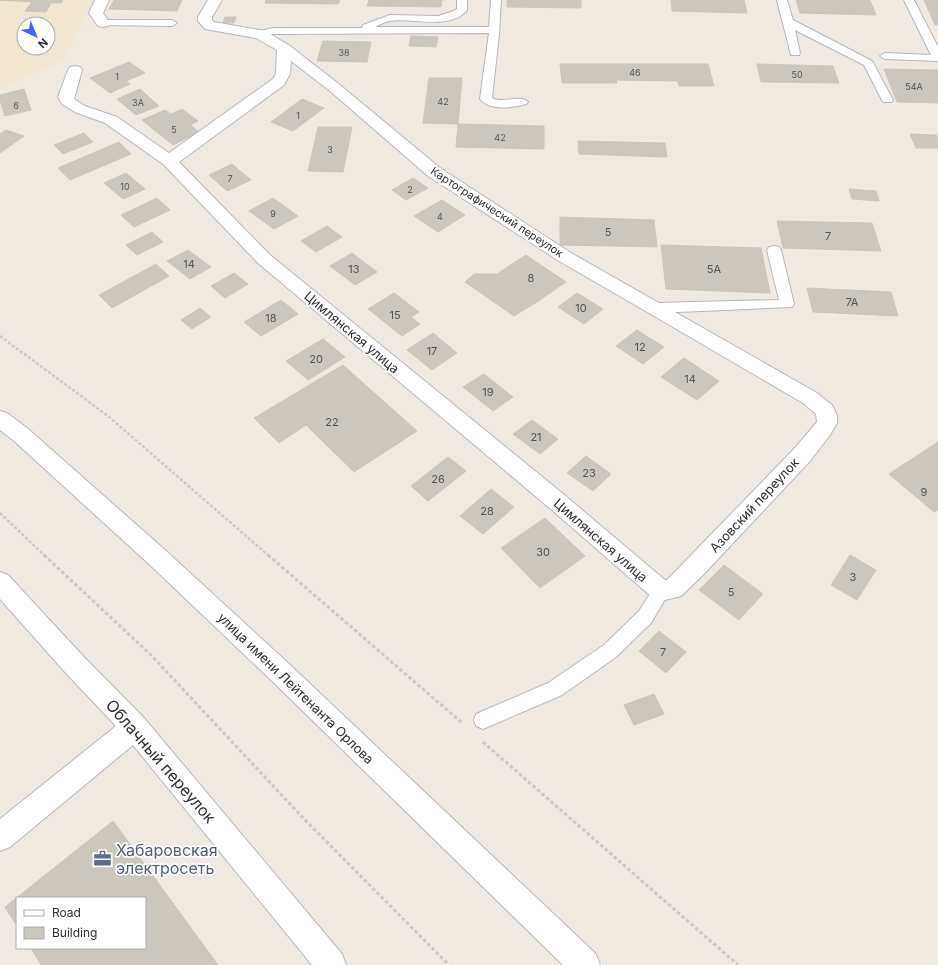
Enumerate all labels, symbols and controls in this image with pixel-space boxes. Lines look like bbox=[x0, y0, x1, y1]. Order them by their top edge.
north arrow bbox=[16, 16, 56, 56]
text: N bbox=[35, 35, 51, 51]
house number: 38 bbox=[338, 47, 350, 58]
house number: 46 bbox=[629, 67, 641, 78]
house number: 50 bbox=[791, 69, 803, 80]
house number: 1 bbox=[115, 71, 119, 82]
house number: 54А bbox=[905, 81, 923, 92]
house number: 42 bbox=[437, 96, 449, 107]
house number: 3А bbox=[132, 97, 144, 108]
house number: 6 bbox=[13, 100, 19, 111]
house number: 1 bbox=[296, 110, 300, 121]
house number: 5 bbox=[171, 124, 177, 135]
house number: 42 bbox=[494, 132, 506, 143]
house number: 3 bbox=[327, 144, 333, 155]
street label: Картографический переулок bbox=[428, 164, 566, 260]
house number: 7 bbox=[227, 173, 233, 184]
house number: 10 bbox=[120, 181, 130, 192]
house number: 2 bbox=[407, 184, 413, 195]
house number: 9 bbox=[270, 208, 276, 219]
house number: 4 bbox=[437, 211, 443, 222]
house number: 5 bbox=[605, 225, 612, 239]
house number: 7 bbox=[825, 229, 831, 243]
house number: 14 bbox=[183, 257, 195, 271]
house number: 13 bbox=[348, 262, 360, 276]
house number: 5А bbox=[707, 262, 722, 276]
house number: 8 bbox=[528, 271, 535, 285]
street label: Цимлянская улица bbox=[301, 288, 403, 376]
house number: 7А bbox=[846, 295, 859, 309]
house number: 10 bbox=[575, 301, 587, 315]
house number: 15 bbox=[389, 308, 401, 322]
house number: 18 bbox=[265, 311, 277, 325]
house number: 12 bbox=[634, 340, 646, 354]
house number: 17 bbox=[427, 344, 437, 358]
house number: 20 bbox=[309, 352, 323, 366]
house number: 14 bbox=[684, 372, 696, 386]
house number: 19 bbox=[482, 385, 494, 399]
house number: 22 bbox=[325, 415, 339, 429]
house number: 21 bbox=[530, 430, 542, 444]
street label: Азовский переулок bbox=[706, 454, 802, 556]
house number: 23 bbox=[582, 466, 596, 480]
house number: 26 bbox=[431, 472, 445, 486]
house number: 9 bbox=[921, 485, 928, 499]
street label: Цимлянская улица bbox=[551, 495, 651, 585]
house number: 28 bbox=[480, 504, 494, 518]
house number: 30 bbox=[536, 545, 550, 559]
house number: 3 bbox=[850, 570, 857, 584]
house number: 5 bbox=[728, 585, 735, 599]
street label: улица имени Лейтенанта Орлова bbox=[215, 609, 377, 767]
house number: 7 bbox=[660, 645, 666, 659]
street label: Облачный переулок bbox=[102, 695, 220, 827]
place label: Хабаровская электросеть bbox=[116, 840, 218, 878]
office icon: Хабаровская электросеть bbox=[93, 849, 113, 869]
legend bbox=[16, 897, 146, 949]
text: Road bbox=[52, 905, 81, 920]
text: Building bbox=[52, 925, 97, 940]

